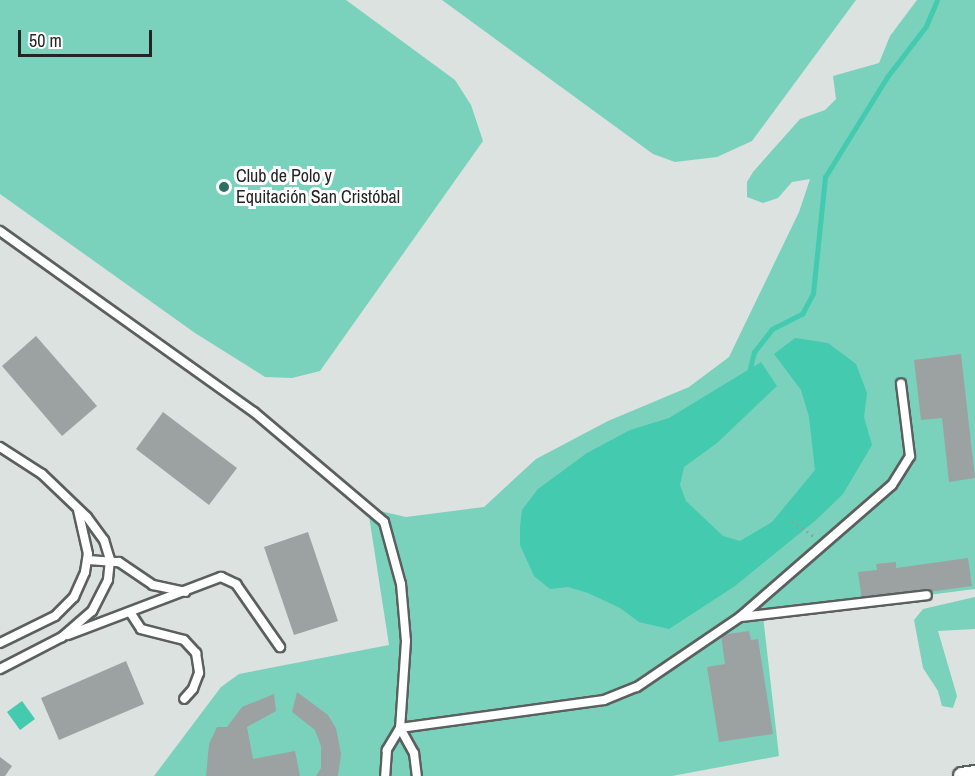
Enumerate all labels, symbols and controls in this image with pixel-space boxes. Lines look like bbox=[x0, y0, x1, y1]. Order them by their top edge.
scale bar bbox=[21, 18, 154, 56]
text: 50 m bbox=[29, 28, 62, 53]
place label: Club de Polo y Equitación San Cristóbal bbox=[236, 166, 400, 208]
marker: Club de Polo y Equitación San Cristóbal bbox=[217, 180, 231, 194]

